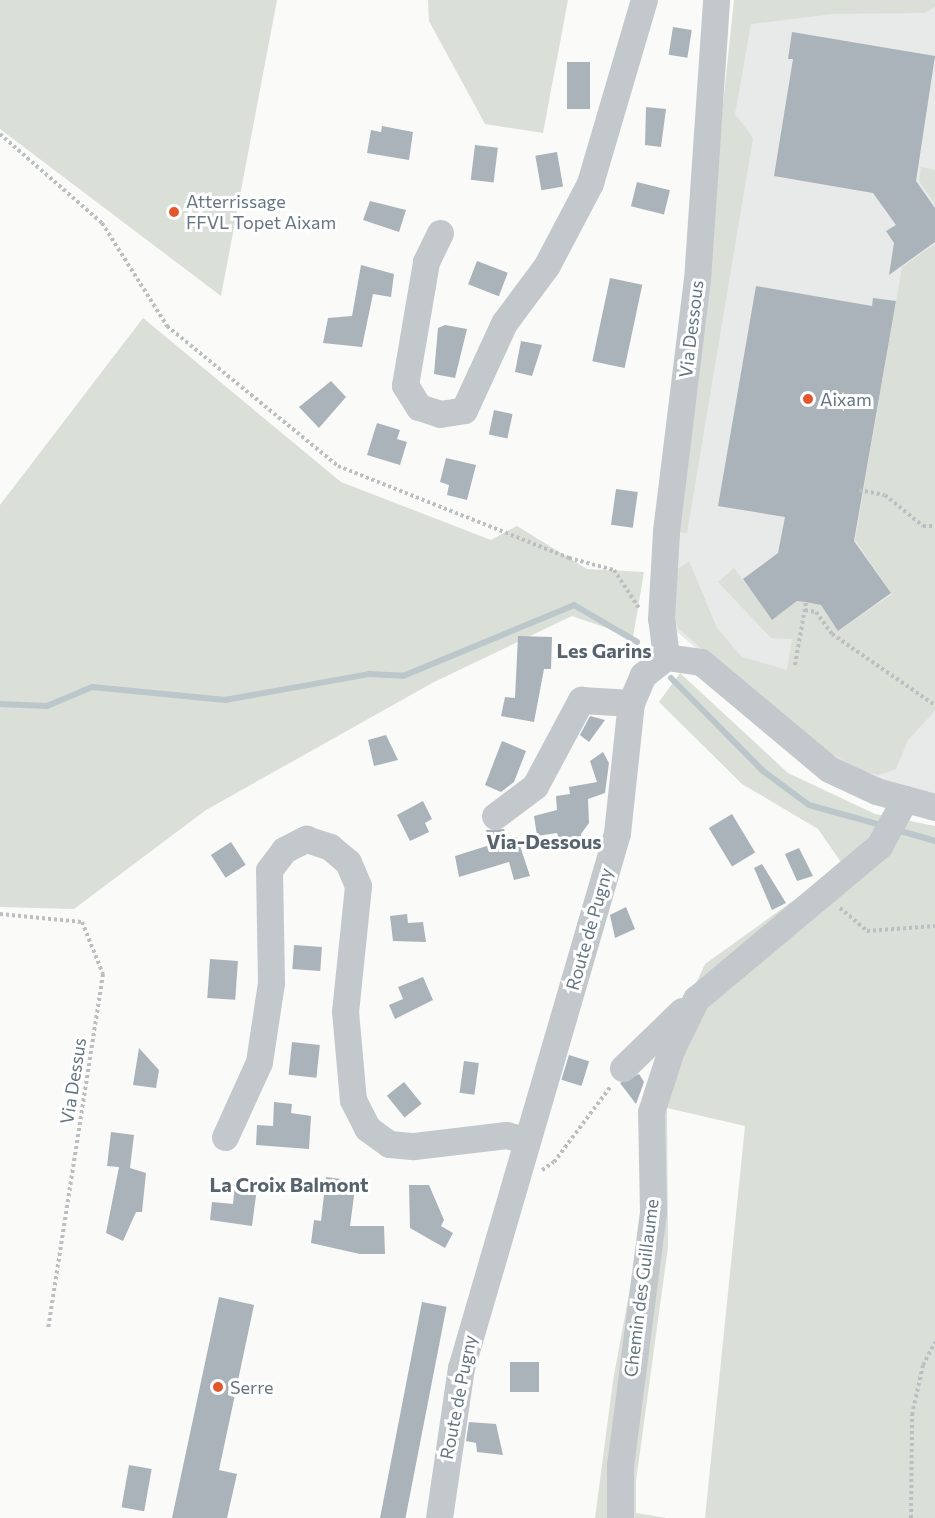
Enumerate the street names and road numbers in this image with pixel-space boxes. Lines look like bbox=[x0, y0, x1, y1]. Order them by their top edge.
street label: Via Dessous bbox=[674, 279, 708, 379]
street label: Route de Pugny bbox=[561, 865, 617, 993]
street label: Via Dessus bbox=[56, 1036, 90, 1126]
street label: Chemin des Guillaume bbox=[619, 1198, 663, 1378]
street label: Route de Pugny bbox=[435, 1333, 481, 1461]

